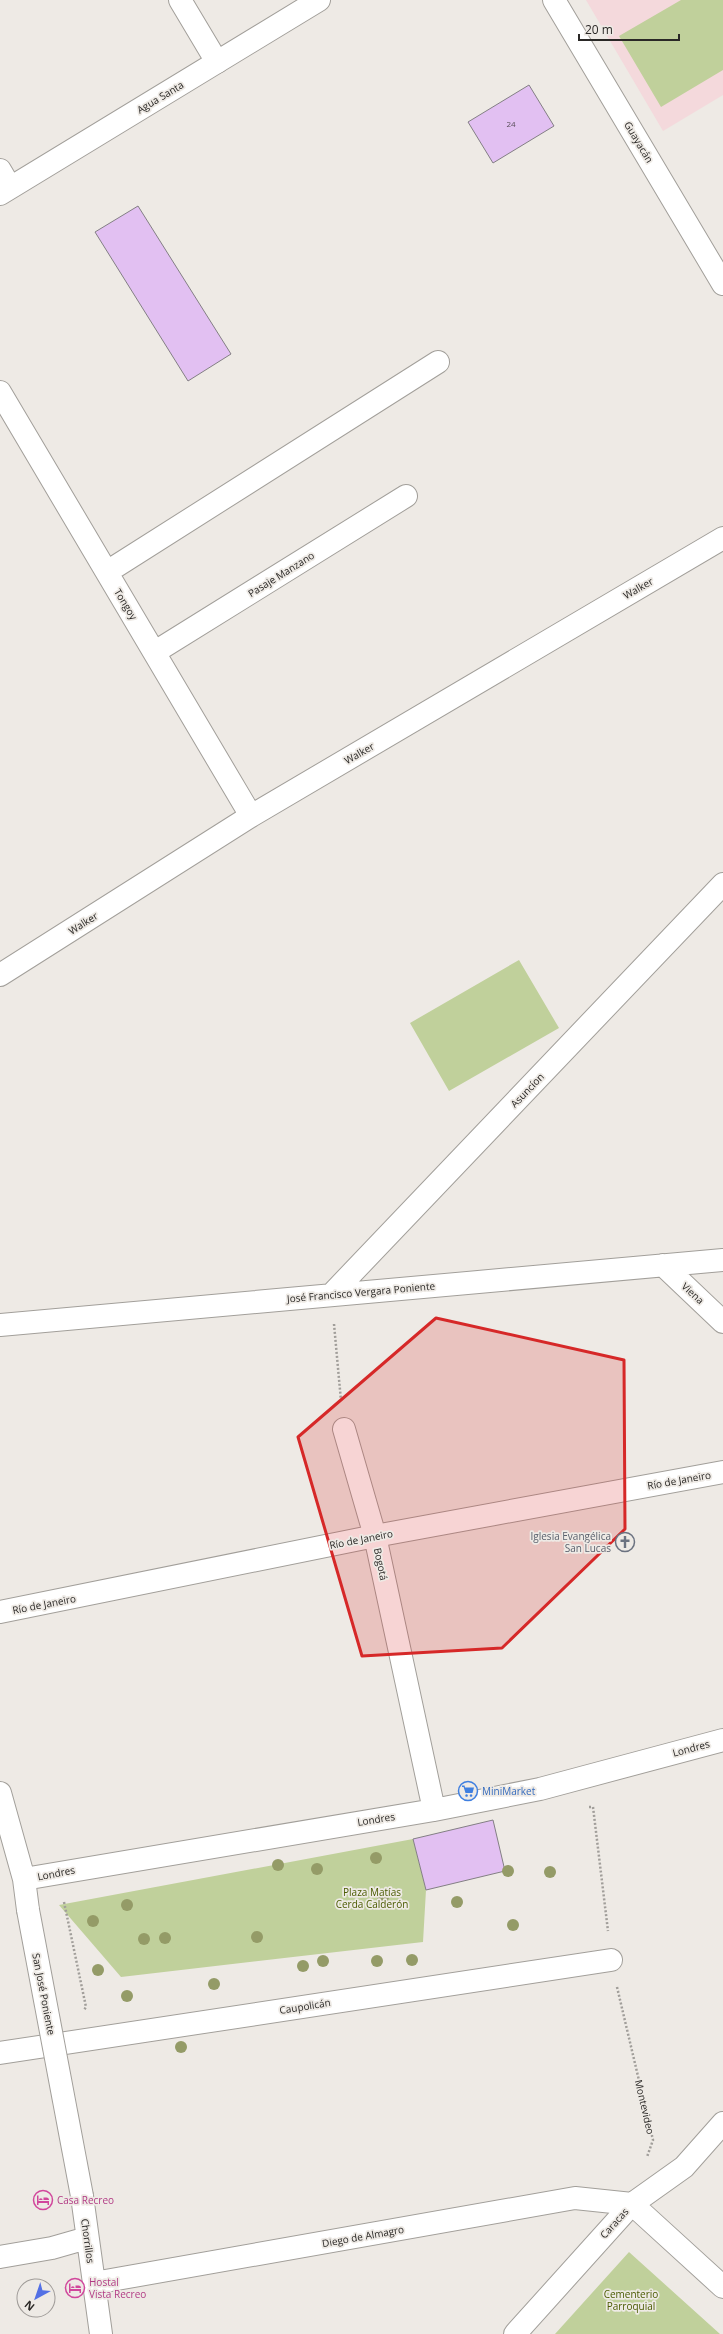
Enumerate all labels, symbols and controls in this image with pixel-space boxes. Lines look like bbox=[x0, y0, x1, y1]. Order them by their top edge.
scale bar bbox=[579, 16, 679, 42]
text: 20 m bbox=[585, 21, 613, 38]
street label: Agua Santa bbox=[134, 78, 186, 116]
house number: 24 bbox=[506, 118, 516, 129]
street label: Guayacán bbox=[621, 119, 657, 165]
street label: Pasaje Manzano bbox=[245, 548, 317, 600]
street label: Walker bbox=[621, 574, 655, 602]
street label: Tongoy bbox=[111, 586, 141, 623]
street label: Walker bbox=[342, 739, 376, 767]
street label: Walker bbox=[66, 909, 100, 937]
street label: Asuncíon bbox=[507, 1070, 547, 1110]
street label: José Francisco Vergara Poniente bbox=[285, 1279, 436, 1306]
street label: Viena bbox=[679, 1279, 707, 1307]
street label: Río de Janeiro bbox=[646, 1468, 712, 1492]
street label: Río de Janeiro bbox=[328, 1526, 394, 1552]
place label: Iglesia Evangélica San Lucas bbox=[531, 1529, 611, 1555]
church icon: Iglesia Evangélica San Lucas bbox=[614, 1531, 636, 1553]
street label: Bogotá bbox=[371, 1546, 391, 1582]
street label: Río de Janeiro bbox=[11, 1591, 77, 1617]
street label: Londres bbox=[671, 1736, 711, 1760]
supermarket icon: MiniMarket bbox=[457, 1780, 479, 1802]
place label: MiniMarket bbox=[482, 1784, 536, 1798]
street label: Londres bbox=[356, 1809, 396, 1829]
street label: Londres bbox=[36, 1862, 76, 1883]
park label: Plaza Matías Cerda Calderón bbox=[336, 1885, 408, 1911]
street label: San José Poniente bbox=[29, 1952, 59, 2036]
street label: Caupolicán bbox=[278, 1995, 332, 2017]
street label: Montevideo bbox=[632, 2078, 658, 2136]
hotel icon: Casa Recreo bbox=[32, 2189, 54, 2211]
place label: Casa Recreo bbox=[57, 2193, 114, 2207]
street label: Caracas bbox=[597, 2205, 632, 2241]
street label: Chorrillos bbox=[78, 2218, 98, 2264]
street label: Diego de Almagro bbox=[321, 2222, 405, 2250]
place label: Hostal Vista Recreo bbox=[89, 2275, 146, 2301]
hotel icon: Hostal Vista Recreo bbox=[64, 2277, 86, 2299]
north arrow bbox=[16, 2278, 56, 2318]
park label: Cementerio Parroquial bbox=[604, 2287, 658, 2313]
text: N bbox=[21, 2297, 38, 2315]

